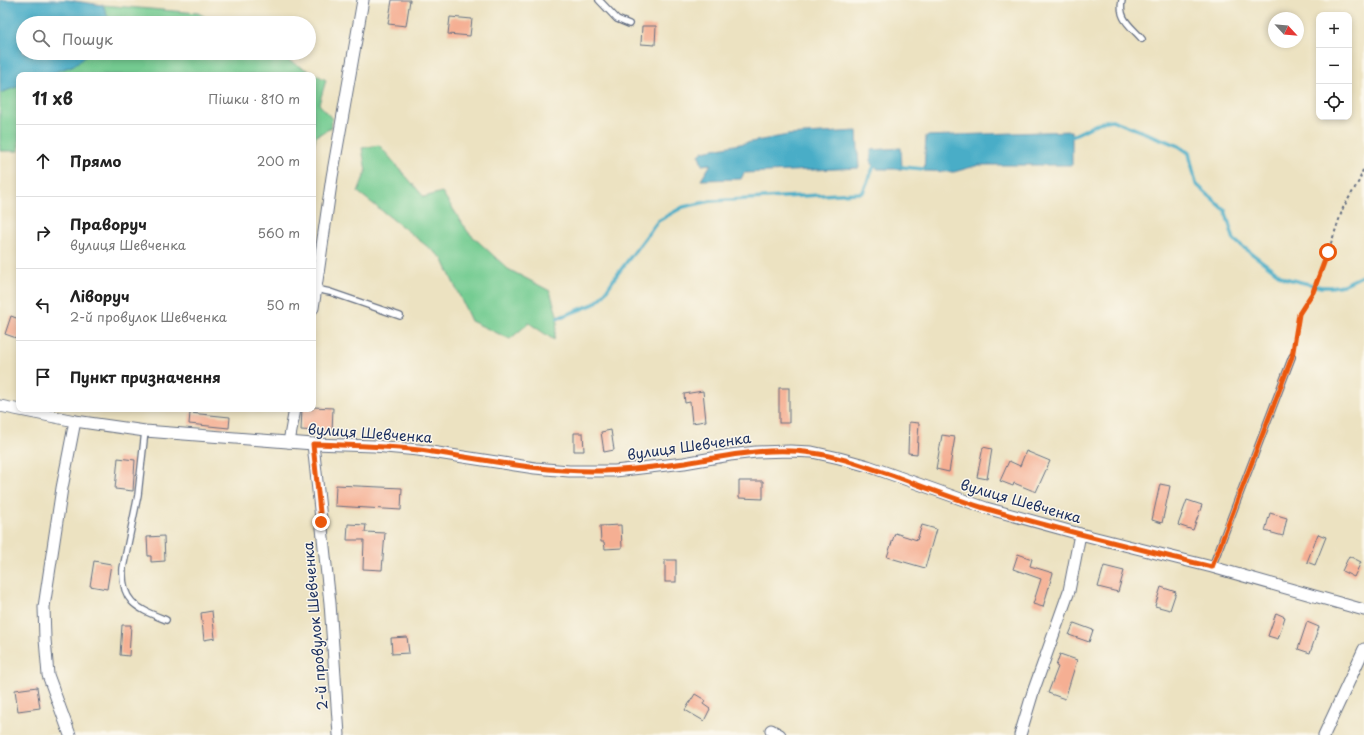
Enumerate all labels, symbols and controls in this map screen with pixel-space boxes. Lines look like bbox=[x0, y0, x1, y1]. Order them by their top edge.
north arrow bbox=[1268, 12, 1304, 48]
map controls bbox=[1316, 12, 1352, 120]
button: + bbox=[1316, 12, 1352, 48]
search box bbox=[16, 16, 316, 60]
icon: search bbox=[30, 27, 52, 49]
text: Пошук bbox=[62, 27, 113, 50]
button: − bbox=[1316, 48, 1352, 84]
button: locate bbox=[1316, 84, 1352, 120]
text: 11 хв bbox=[32, 85, 73, 111]
text: Пішки · 810 m bbox=[208, 89, 300, 108]
text: Прямо bbox=[70, 149, 121, 172]
icon: ahead bbox=[32, 150, 54, 172]
text: 200 m bbox=[257, 151, 300, 170]
text: Праворуч bbox=[70, 212, 147, 235]
icon: right bbox=[32, 222, 54, 244]
text: 560 m bbox=[258, 223, 300, 242]
text: вулиця Шевченка bbox=[70, 235, 186, 254]
route start bbox=[1319, 243, 1337, 261]
text: Ліворуч bbox=[70, 284, 130, 307]
icon: left bbox=[32, 294, 54, 316]
text: 50 m bbox=[266, 295, 300, 314]
text: 2-й провулок Шевченка bbox=[70, 307, 227, 326]
text: Пункт призначення bbox=[70, 365, 221, 388]
icon: arrive bbox=[32, 366, 54, 388]
street label: вулиця Шевченка bbox=[307, 418, 433, 448]
street label: вулиця Шевченка bbox=[626, 427, 753, 465]
street label: вулиця Шевченка bbox=[958, 474, 1084, 528]
route end bbox=[312, 513, 330, 531]
street label: 2-й провулок Шевченка bbox=[297, 541, 333, 711]

